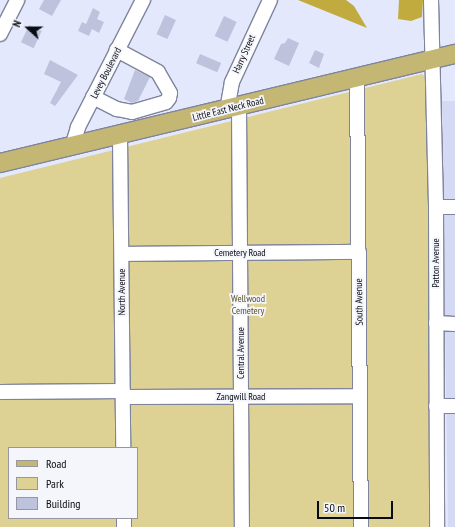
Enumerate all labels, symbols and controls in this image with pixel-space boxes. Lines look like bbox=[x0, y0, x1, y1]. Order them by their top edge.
north arrow bbox=[8, 8, 48, 48]
text: N bbox=[9, 18, 24, 29]
street label: Harry Street bbox=[230, 33, 258, 75]
street label: Levey Boulevard bbox=[88, 45, 124, 101]
street label: Little East Neck Road bbox=[191, 94, 265, 124]
street label: Patton Avenue bbox=[430, 238, 442, 288]
street label: Cemetery Road bbox=[214, 247, 266, 259]
street label: North Avenue bbox=[116, 268, 128, 316]
street label: South Avenue bbox=[353, 278, 365, 326]
park label: Wellwood Cemetery bbox=[231, 292, 265, 316]
street label: Central Avenue bbox=[235, 327, 247, 379]
street label: Zangwill Road bbox=[217, 391, 265, 403]
legend bbox=[8, 447, 138, 519]
text: Road bbox=[46, 456, 66, 471]
text: Park bbox=[46, 476, 64, 491]
scale bar bbox=[319, 493, 395, 519]
text: Building bbox=[46, 496, 81, 511]
text: 50 m bbox=[324, 500, 345, 515]

